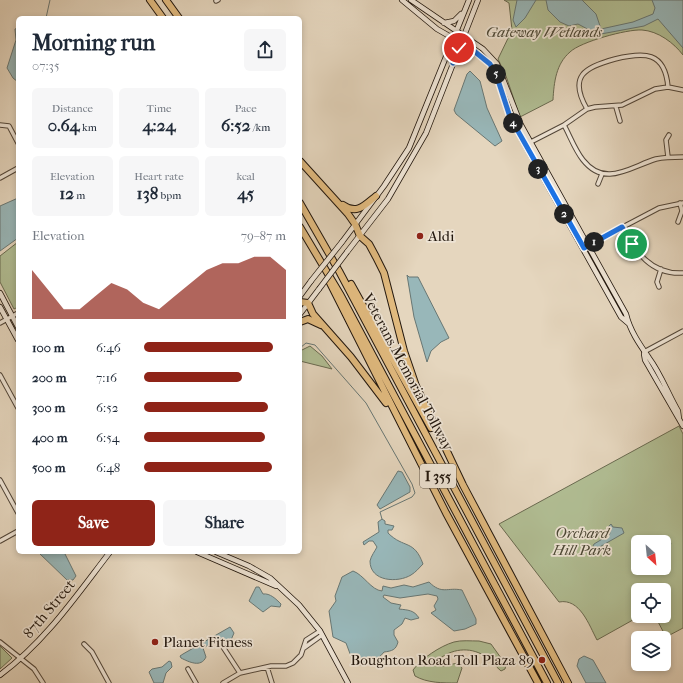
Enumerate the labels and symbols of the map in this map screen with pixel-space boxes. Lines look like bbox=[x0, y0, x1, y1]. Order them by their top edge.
park label: Gateway Wetlands bbox=[486, 23, 602, 41]
pin bbox=[442, 31, 476, 65]
pin: 5 bbox=[486, 64, 506, 84]
pin: 4 bbox=[503, 113, 523, 133]
pin: 3 bbox=[528, 159, 548, 179]
pin: 2 bbox=[554, 204, 574, 224]
place label: Aldi bbox=[427, 227, 455, 245]
pin bbox=[615, 227, 649, 261]
marker: Aldi bbox=[415, 231, 425, 241]
pin: 1 bbox=[584, 232, 604, 252]
street label: Veterans Memorial Tollway bbox=[358, 289, 458, 455]
road number: I 355 bbox=[420, 464, 456, 488]
park label: Orchard Hill Park bbox=[552, 524, 611, 559]
north arrow bbox=[631, 535, 671, 575]
street label: 87th Street bbox=[19, 575, 79, 642]
place label: Planet Fitness bbox=[163, 633, 253, 651]
marker: Planet Fitness bbox=[150, 637, 160, 647]
place label: Boughton Road Toll Plaza 89 bbox=[351, 651, 534, 669]
marker: Boughton Road Toll Plaza 89 bbox=[537, 655, 547, 665]

